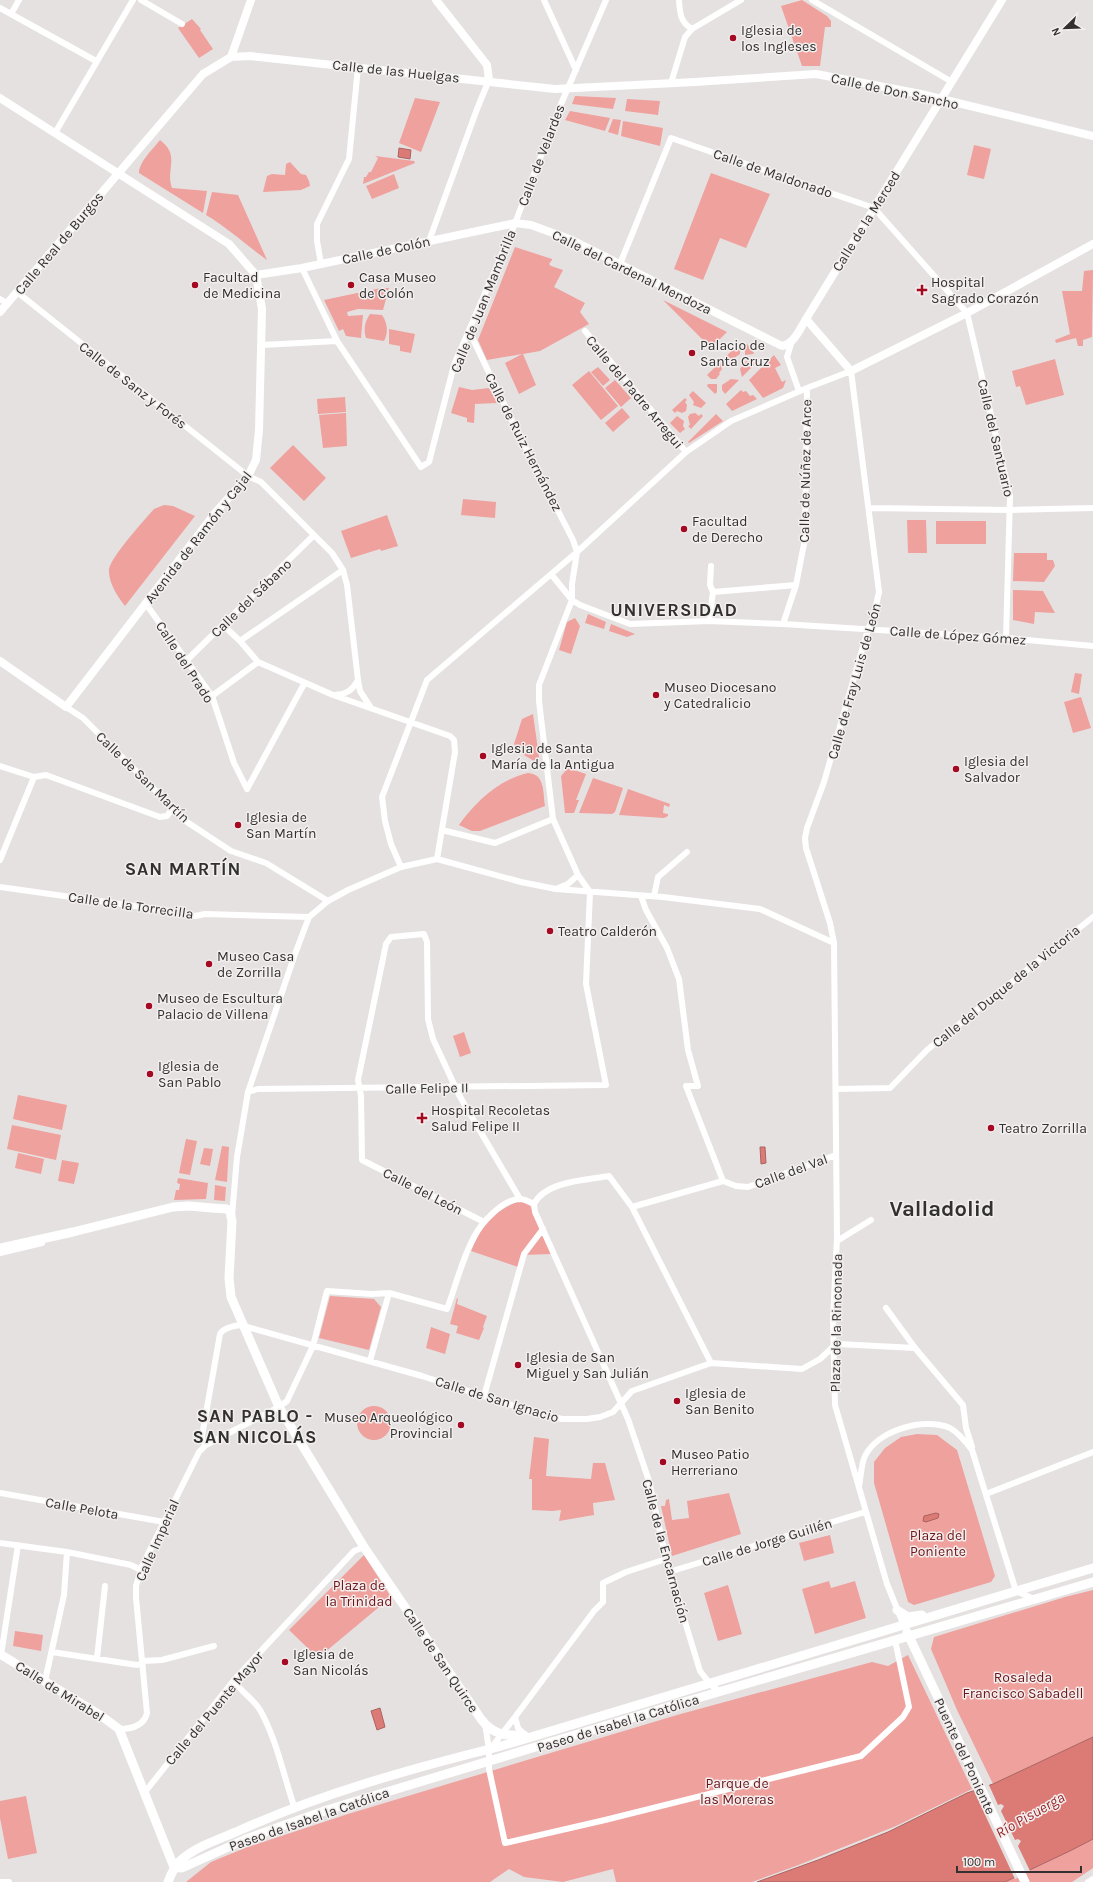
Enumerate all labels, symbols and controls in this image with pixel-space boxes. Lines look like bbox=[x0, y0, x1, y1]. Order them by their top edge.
north arrow bbox=[1045, 8, 1085, 48]
place label: Iglesia de los Ingleses bbox=[741, 22, 817, 55]
text: N bbox=[1049, 26, 1064, 38]
marker: Iglesia de los Ingleses bbox=[728, 33, 738, 43]
street label: Calle de las Huelgas bbox=[332, 56, 460, 87]
street label: Calle de Don Sancho bbox=[830, 70, 960, 113]
street label: Calle de Velardes bbox=[514, 102, 569, 208]
street label: Calle de Maldonado bbox=[711, 145, 835, 202]
street label: Calle de la Merced bbox=[829, 168, 904, 275]
street label: Calle Real de Burgos bbox=[11, 188, 107, 298]
street label: Calle del Cardenal Mendoza bbox=[549, 226, 714, 319]
street label: Calle de Juan Mambrilla bbox=[447, 227, 520, 375]
street label: Calle de Colón bbox=[340, 233, 432, 268]
place label: Facultad de Medicina bbox=[203, 269, 281, 302]
place label: Casa Museo de Colón bbox=[359, 269, 436, 302]
place label: Hospital Sagrado Corazón bbox=[931, 274, 1039, 307]
marker: Facultad de Medicina bbox=[190, 280, 200, 290]
marker: Casa Museo de Colón bbox=[346, 280, 356, 290]
marker: Hospital Sagrado Corazón bbox=[916, 284, 928, 296]
street label: Calle del Padre Arregui bbox=[582, 332, 687, 452]
place label: Palacio de Santa Cruz bbox=[700, 337, 770, 370]
street label: Calle de Sanz y Forés bbox=[75, 338, 190, 433]
marker: Palacio de Santa Cruz bbox=[687, 348, 697, 358]
street label: Calle de Ruiz Hernández bbox=[481, 370, 566, 514]
street label: Calle del Santuario bbox=[974, 378, 1017, 499]
street label: Calle de Núñez de Arce bbox=[796, 399, 815, 543]
street label: Avenida de Ramón y Cajal bbox=[141, 468, 255, 607]
place label: Facultad de Derecho bbox=[692, 513, 763, 546]
marker: Facultad de Derecho bbox=[679, 524, 689, 534]
street label: Calle del Sábano bbox=[207, 556, 295, 641]
district label: UNIVERSIDAD bbox=[610, 599, 738, 621]
street label: Calle de Fray Luis de León bbox=[824, 601, 885, 761]
street label: Calle del Prado bbox=[152, 618, 217, 706]
street label: Calle de López Gómez bbox=[889, 622, 1027, 649]
place label: Museo Diocesano y Catedralicio bbox=[663, 679, 777, 712]
marker: Museo Diocesano y Catedralicio bbox=[651, 690, 661, 700]
street label: Calle de San Martín bbox=[92, 728, 193, 827]
place label: Iglesia de Santa María de la Antigua bbox=[491, 740, 615, 773]
marker: Iglesia de Santa María de la Antigua bbox=[478, 751, 488, 761]
place label: Iglesia del Salvador bbox=[964, 753, 1029, 786]
marker: Iglesia del Salvador bbox=[951, 764, 961, 774]
place label: Iglesia de San Martín bbox=[246, 809, 316, 842]
marker: Iglesia de San Martín bbox=[233, 820, 243, 830]
district label: SAN MARTÍN bbox=[125, 857, 241, 880]
street label: Calle de la Torrecilla bbox=[67, 888, 195, 923]
street label: Calle del Duque de la Victoria bbox=[929, 922, 1084, 1051]
place label: Teatro Calderón bbox=[558, 923, 657, 940]
marker: Teatro Calderón bbox=[545, 926, 555, 936]
place label: Museo Casa de Zorrilla bbox=[217, 948, 294, 981]
marker: Museo Casa de Zorrilla bbox=[204, 959, 214, 969]
place label: Museo de Escultura Palacio de Villena bbox=[157, 990, 283, 1023]
marker: Museo de Escultura Palacio de Villena bbox=[144, 1001, 154, 1011]
place label: Iglesia de San Pablo bbox=[158, 1058, 221, 1091]
marker: Iglesia de San Pablo bbox=[145, 1069, 155, 1079]
street label: Calle Felipe II bbox=[385, 1079, 469, 1098]
place label: Hospital Recoletas Salud Felipe II bbox=[431, 1102, 550, 1135]
marker: Hospital Recoletas Salud Felipe II bbox=[416, 1112, 428, 1124]
place label: Teatro Zorrilla bbox=[999, 1120, 1087, 1137]
marker: Teatro Zorrilla bbox=[986, 1123, 996, 1133]
street label: Calle del Val bbox=[752, 1150, 830, 1193]
street label: Calle del León bbox=[380, 1164, 465, 1219]
district label: Valladolid bbox=[890, 1196, 994, 1222]
street label: Plaza de la Rinconada bbox=[827, 1253, 846, 1393]
place label: Iglesia de San Miguel y San Julián bbox=[526, 1349, 649, 1382]
marker: Iglesia de San Miguel y San Julián bbox=[513, 1360, 523, 1370]
street label: Calle de San Ignacio bbox=[433, 1373, 561, 1426]
place label: Iglesia de San Benito bbox=[685, 1385, 754, 1418]
marker: Iglesia de San Benito bbox=[672, 1396, 682, 1406]
district label: SAN PABLO - SAN NICOLÁS bbox=[193, 1405, 317, 1448]
place label: Museo Arqueológico Provincial bbox=[324, 1409, 453, 1442]
marker: Museo Arqueológico Provincial bbox=[456, 1420, 466, 1430]
place label: Museo Patio Herreriano bbox=[671, 1446, 749, 1479]
marker: Museo Patio Herreriano bbox=[658, 1457, 668, 1467]
street label: Calle de la Encarnación bbox=[638, 1477, 693, 1625]
street label: Calle Pelota bbox=[44, 1494, 120, 1523]
street label: Calle Imperial bbox=[132, 1497, 183, 1584]
street label: Calle de Jorge Guillén bbox=[700, 1515, 834, 1570]
park label: Plaza del Poniente bbox=[910, 1527, 966, 1560]
park label: Plaza de la Trinidad bbox=[325, 1577, 393, 1610]
street label: Calle de San Quirce bbox=[399, 1605, 482, 1716]
place label: Iglesia de San Nicolás bbox=[293, 1646, 369, 1679]
street label: Calle del Puente Mayor bbox=[162, 1647, 268, 1769]
street label: Calle de Mirabel bbox=[12, 1657, 107, 1726]
marker: Iglesia de San Nicolás bbox=[280, 1657, 290, 1667]
park label: Rosaleda Francisco Sabadell bbox=[962, 1669, 1084, 1702]
street label: Paseo de Isabel la Católica bbox=[535, 1691, 701, 1756]
street label: Puente del Poniente bbox=[930, 1695, 999, 1817]
park label: Parque de las Moreras bbox=[700, 1775, 774, 1808]
street label: Paseo de Isabel la Católica bbox=[227, 1784, 392, 1855]
water label: Río Pisuerga bbox=[992, 1788, 1068, 1842]
scale bar bbox=[957, 1848, 1081, 1874]
text: 100 m bbox=[963, 1855, 995, 1869]

